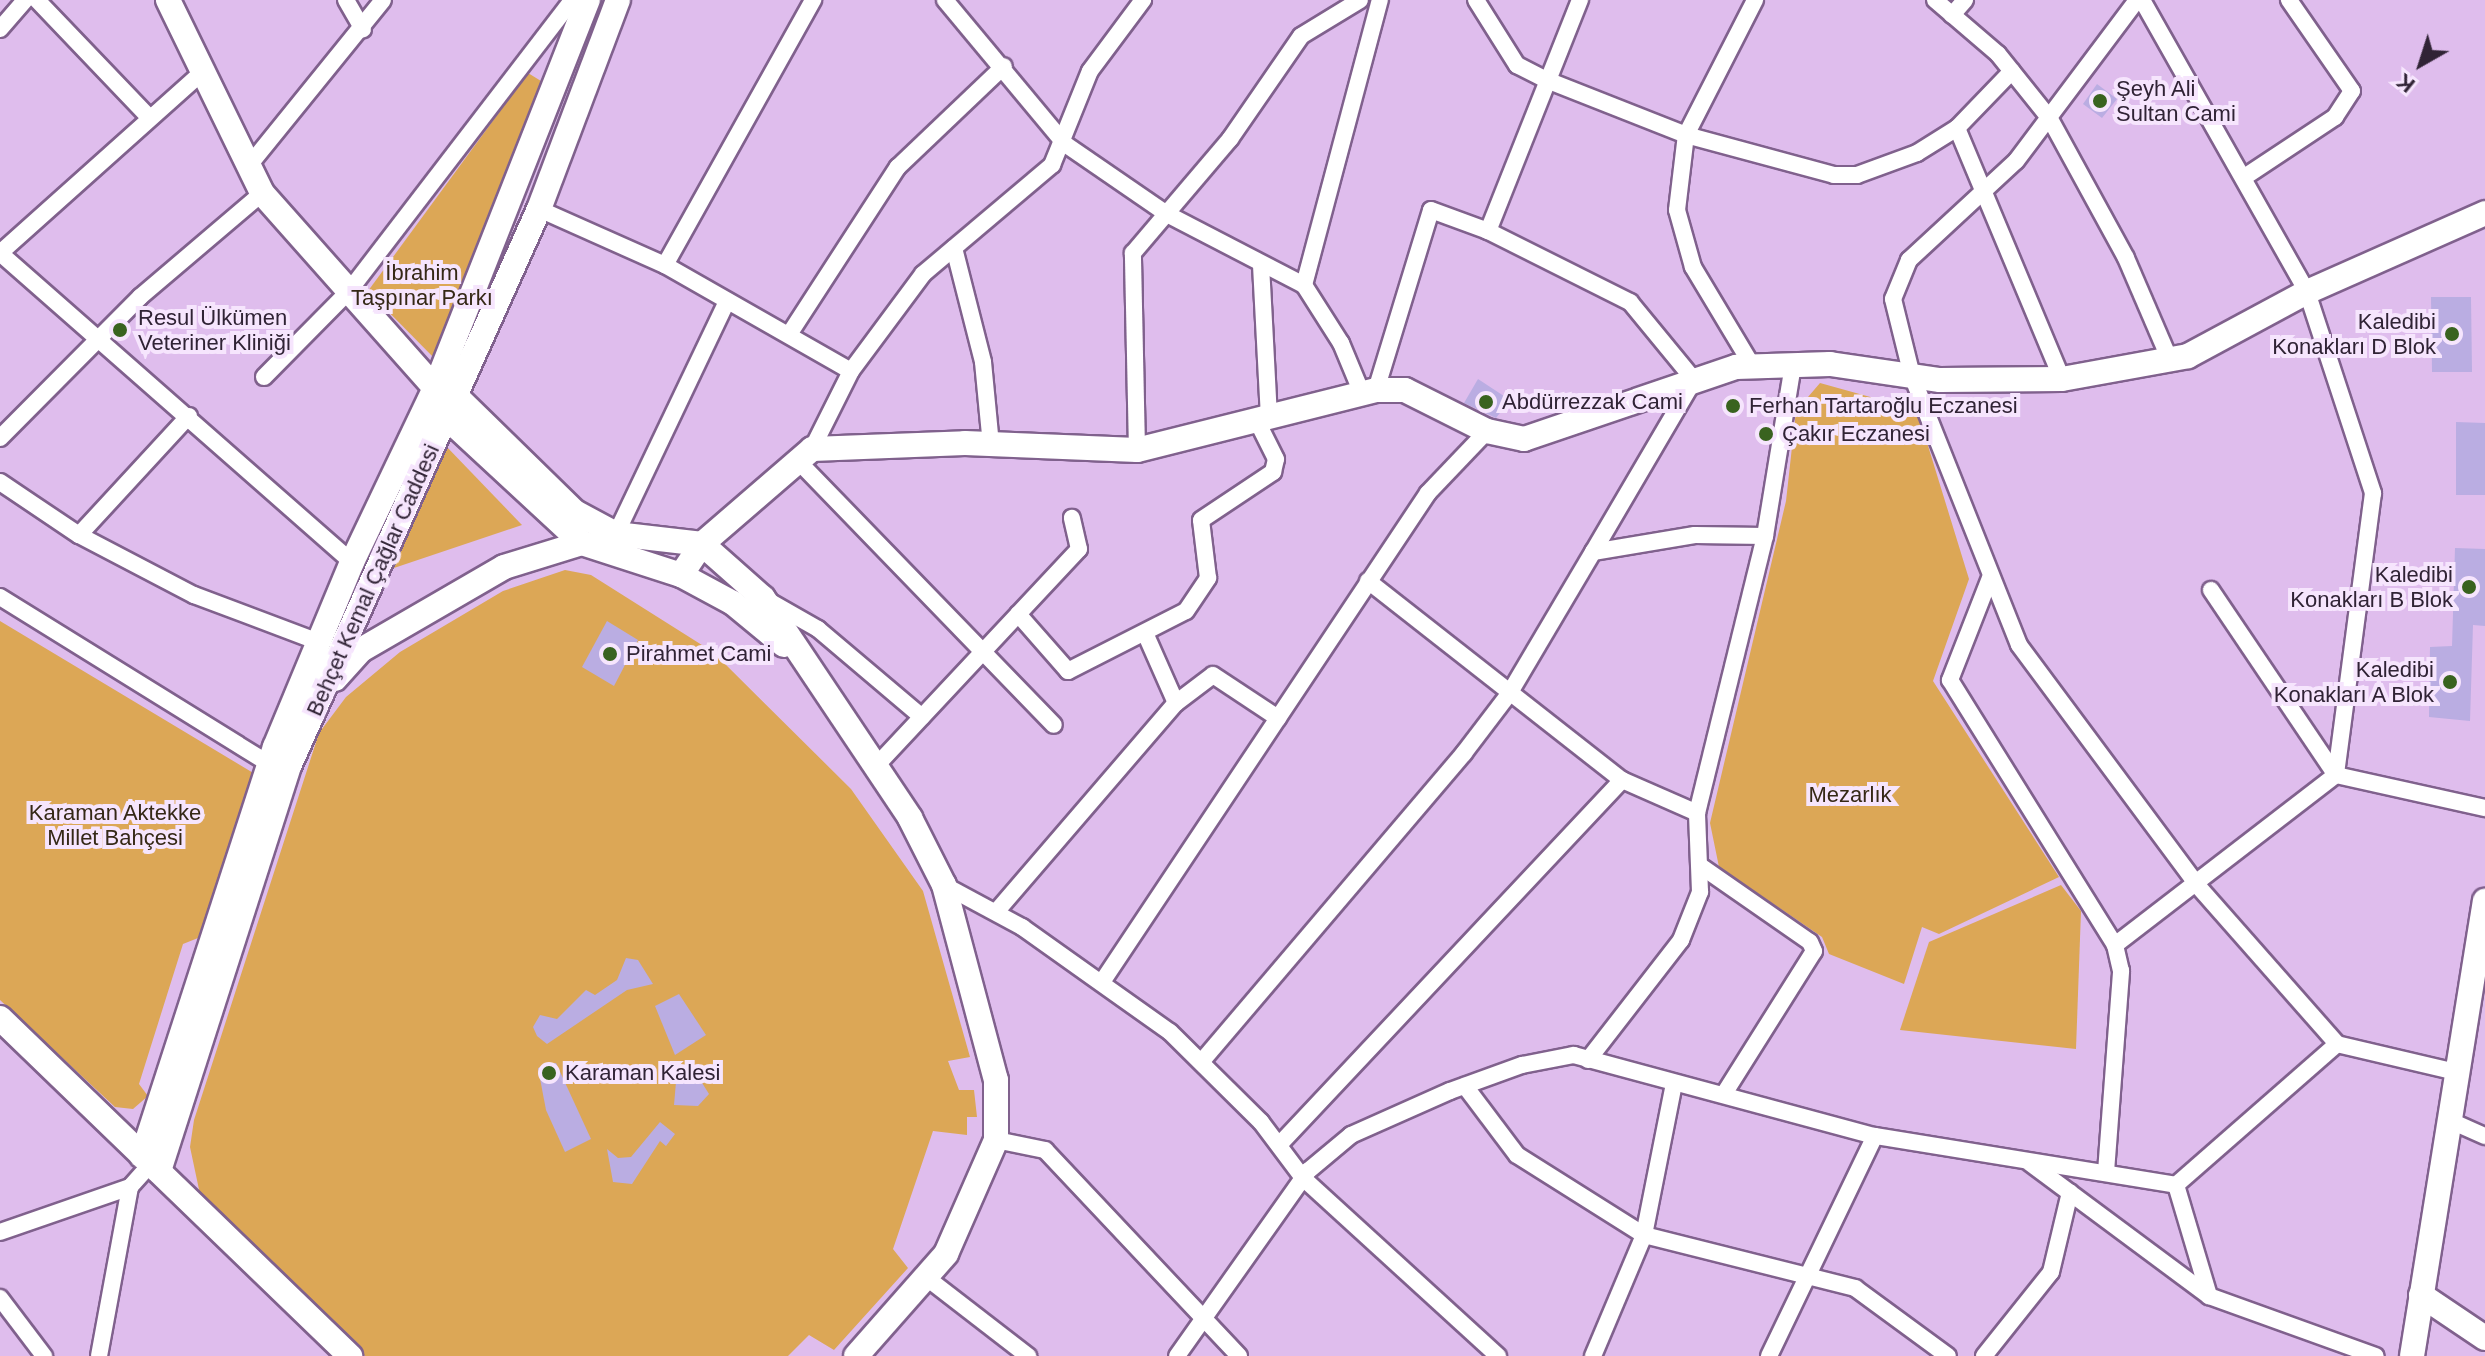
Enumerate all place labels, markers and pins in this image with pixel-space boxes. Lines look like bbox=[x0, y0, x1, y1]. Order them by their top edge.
place label: Şeyh Ali Sultan Cami bbox=[2116, 75, 2236, 126]
marker: Şeyh Ali Sultan Cami bbox=[2091, 92, 2109, 110]
place label: Resul Ülkümen Veteriner Kliniği bbox=[138, 304, 291, 356]
place label: Kaledibi Konakları D Blok bbox=[2272, 308, 2436, 360]
marker: Resul Ülkümen Veteriner Kliniği bbox=[109, 319, 131, 341]
marker: Kaledibi Konakları D Blok bbox=[2443, 325, 2461, 343]
place label: Abdürrezzak Cami bbox=[1502, 389, 1683, 415]
marker: Abdürrezzak Cami bbox=[1477, 393, 1495, 411]
place label: Ferhan Tartaroğlu Eczanesi bbox=[1749, 393, 2018, 419]
marker: Ferhan Tartaroğlu Eczanesi bbox=[1724, 397, 1742, 415]
place label: Çakır Eczanesi bbox=[1782, 421, 1930, 447]
marker: Çakır Eczanesi bbox=[1757, 425, 1775, 443]
place label: Kaledibi Konakları B Blok bbox=[2290, 561, 2453, 612]
marker: Kaledibi Konakları B Blok bbox=[2460, 578, 2478, 596]
place label: Pirahmet Cami bbox=[626, 641, 771, 667]
marker: Pirahmet Cami bbox=[601, 645, 619, 663]
place label: Kaledibi Konakları A Blok bbox=[2271, 656, 2434, 708]
marker: Kaledibi Konakları A Blok bbox=[2441, 673, 2459, 691]
place label: Karaman Kalesi bbox=[565, 1060, 720, 1086]
marker: Karaman Kalesi bbox=[540, 1064, 558, 1082]

